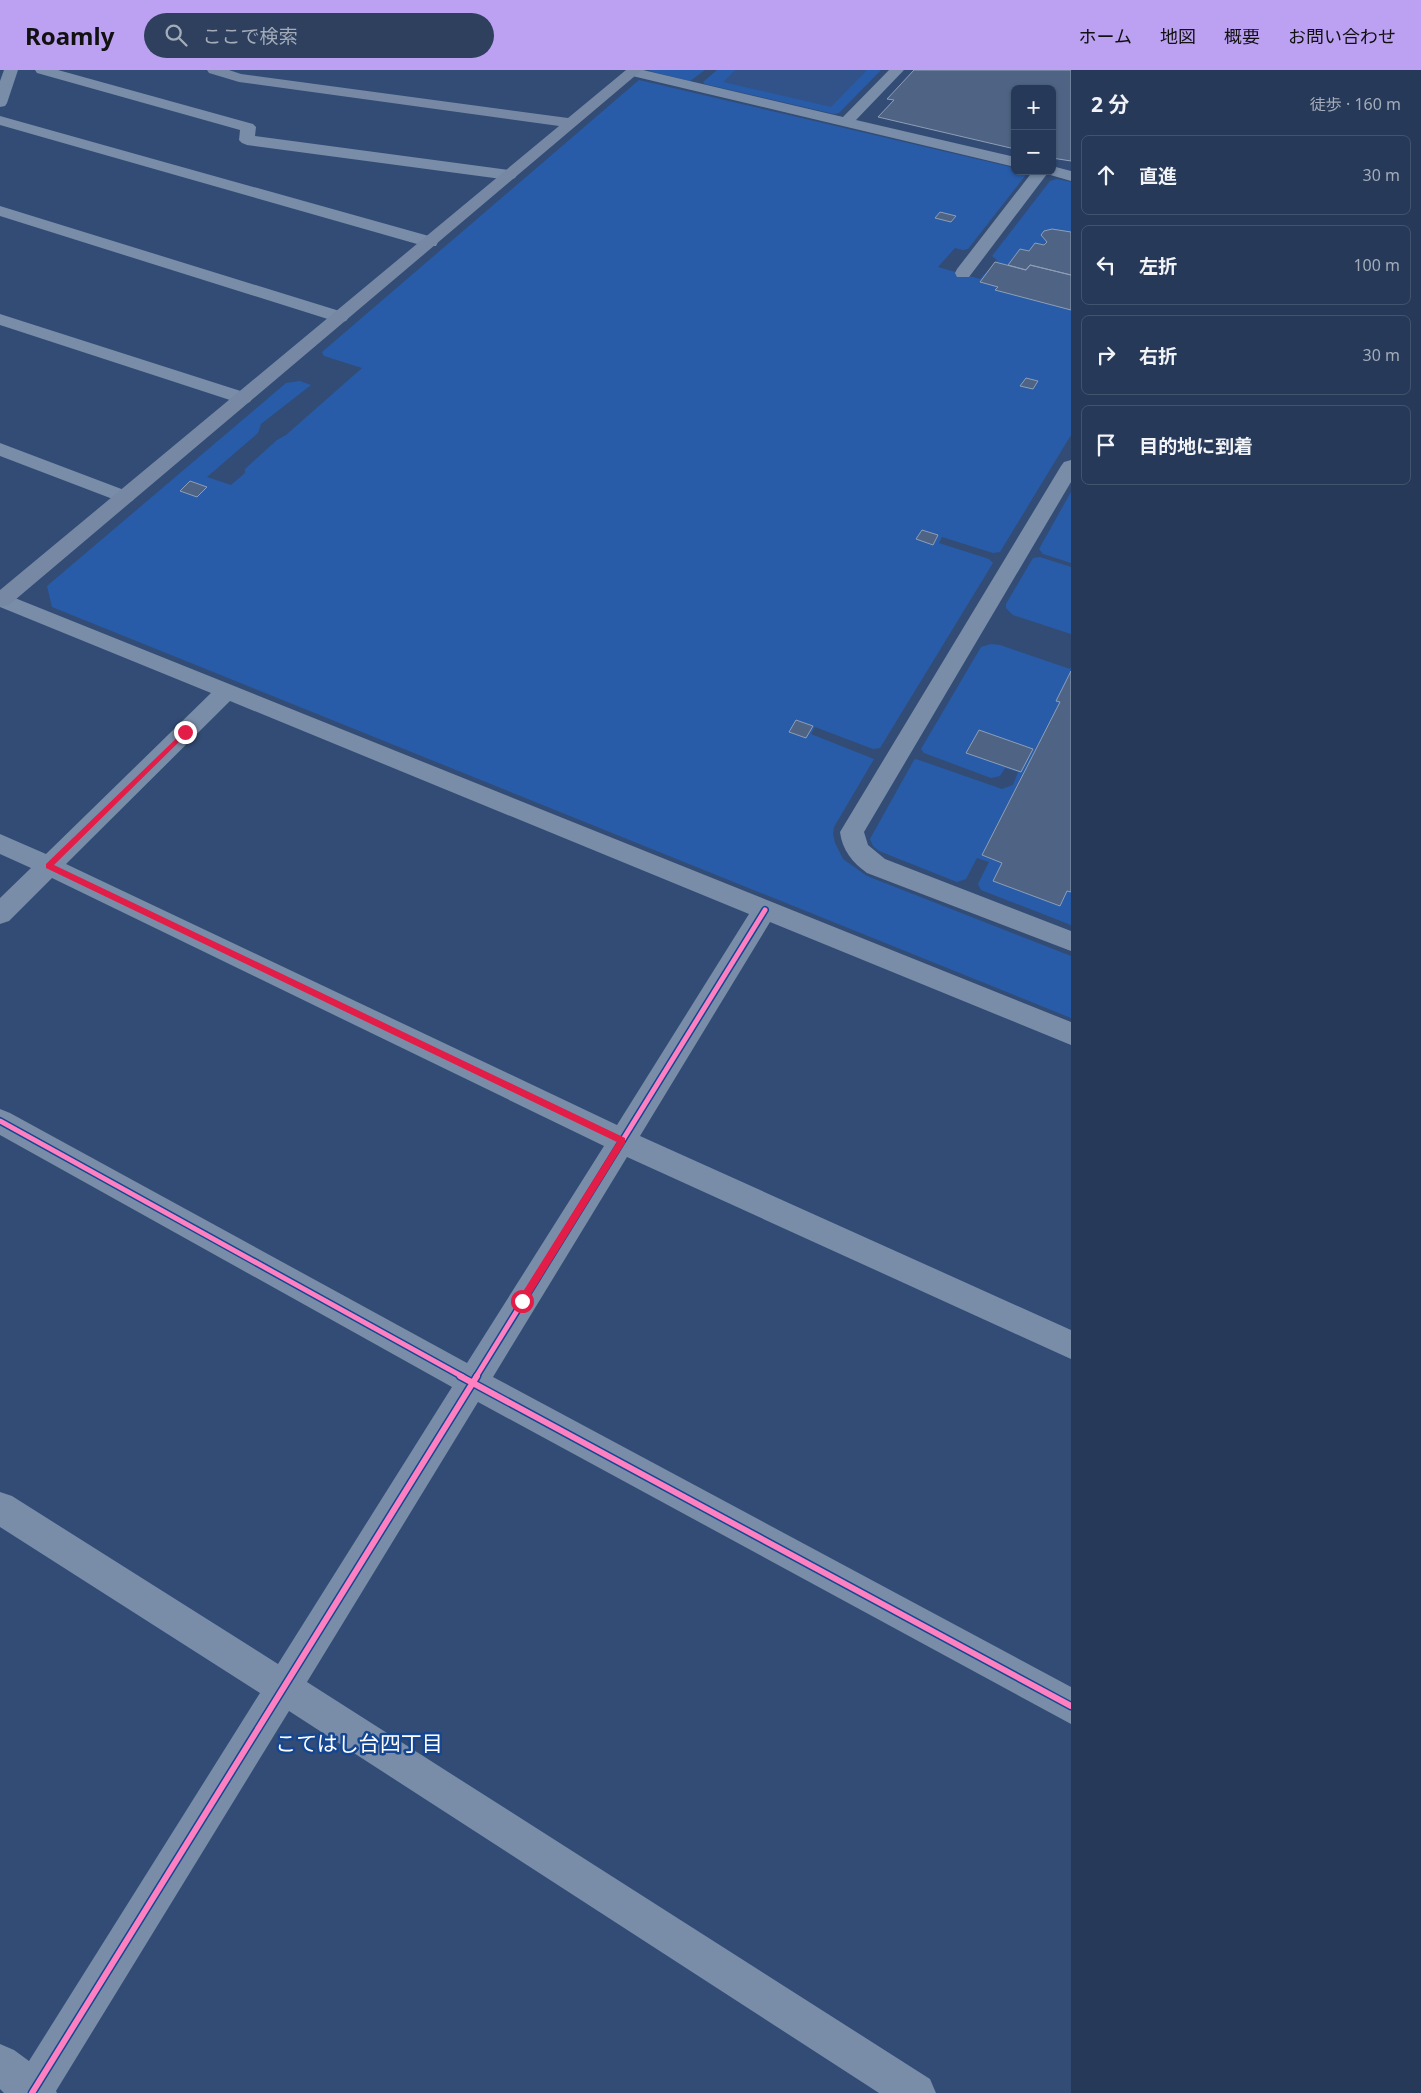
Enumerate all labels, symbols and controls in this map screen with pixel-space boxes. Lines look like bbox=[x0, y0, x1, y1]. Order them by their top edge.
search box bbox=[144, 13, 494, 58]
text: Roamly bbox=[25, 19, 114, 52]
icon: search bbox=[162, 21, 190, 49]
text: ここで検索 bbox=[202, 23, 297, 49]
text: ホーム bbox=[1079, 24, 1132, 48]
text: 地図 bbox=[1160, 24, 1196, 48]
text: 概要 bbox=[1224, 24, 1260, 48]
text: お問い合わせ bbox=[1288, 24, 1396, 48]
map controls bbox=[1011, 85, 1056, 175]
button: + bbox=[1011, 85, 1056, 130]
text: 2 分 bbox=[1091, 90, 1129, 118]
text: 徒歩 · 160 m bbox=[1310, 93, 1401, 115]
button: − bbox=[1011, 130, 1056, 175]
icon: ahead bbox=[1092, 161, 1120, 189]
text: 直進 bbox=[1139, 163, 1177, 189]
text: 30 m bbox=[1363, 164, 1400, 186]
icon: left bbox=[1092, 251, 1120, 279]
text: 左折 bbox=[1139, 253, 1177, 279]
text: 100 m bbox=[1353, 254, 1400, 276]
icon: right bbox=[1092, 341, 1120, 369]
text: 右折 bbox=[1139, 343, 1177, 369]
text: 30 m bbox=[1363, 344, 1400, 366]
icon: arrive bbox=[1092, 431, 1120, 459]
text: 目的地に到着 bbox=[1139, 433, 1253, 459]
route end bbox=[174, 721, 197, 744]
route start bbox=[511, 1290, 534, 1313]
district label: こてはし台四丁目 bbox=[275, 1729, 443, 1757]

